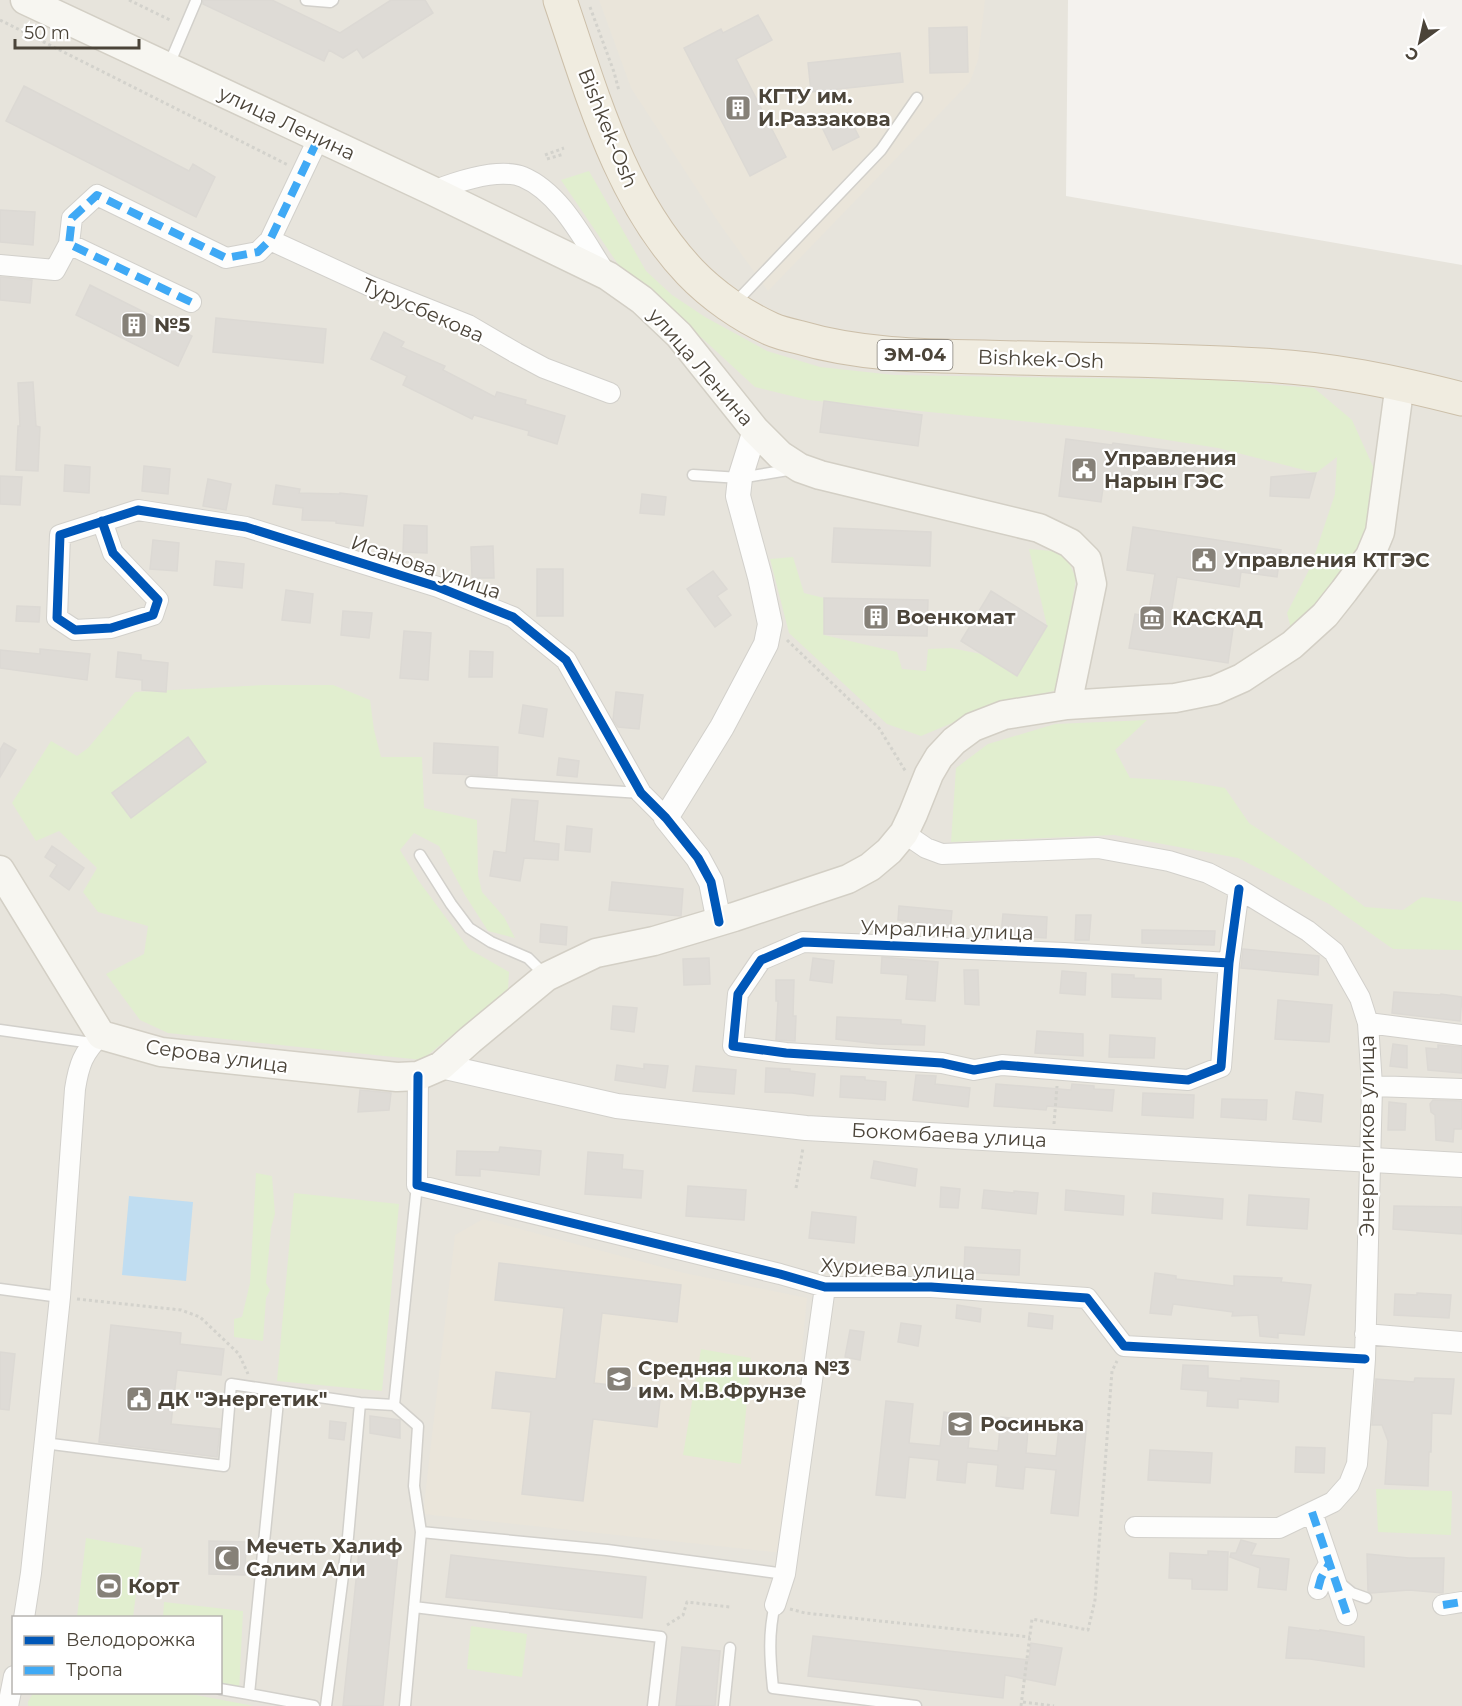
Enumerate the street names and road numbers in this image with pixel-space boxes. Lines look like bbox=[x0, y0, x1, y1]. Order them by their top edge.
street label: Bishkek-Osh bbox=[573, 65, 643, 191]
street label: улица Ленина bbox=[214, 80, 359, 165]
street label: Турусбекова bbox=[358, 272, 488, 348]
street label: улица Ленина bbox=[643, 302, 759, 431]
road number: ЭМ-04 bbox=[878, 340, 952, 370]
street label: Bishkek-Osh bbox=[977, 345, 1105, 373]
street label: Исанова улица bbox=[348, 530, 504, 604]
street label: Умралина улица bbox=[860, 915, 1034, 945]
street label: Серова улица bbox=[144, 1034, 290, 1078]
street label: Энергетиков улица bbox=[1355, 1035, 1379, 1237]
street label: Бокомбаева улица bbox=[851, 1118, 1047, 1152]
street label: Хуриева улица bbox=[820, 1253, 976, 1285]

